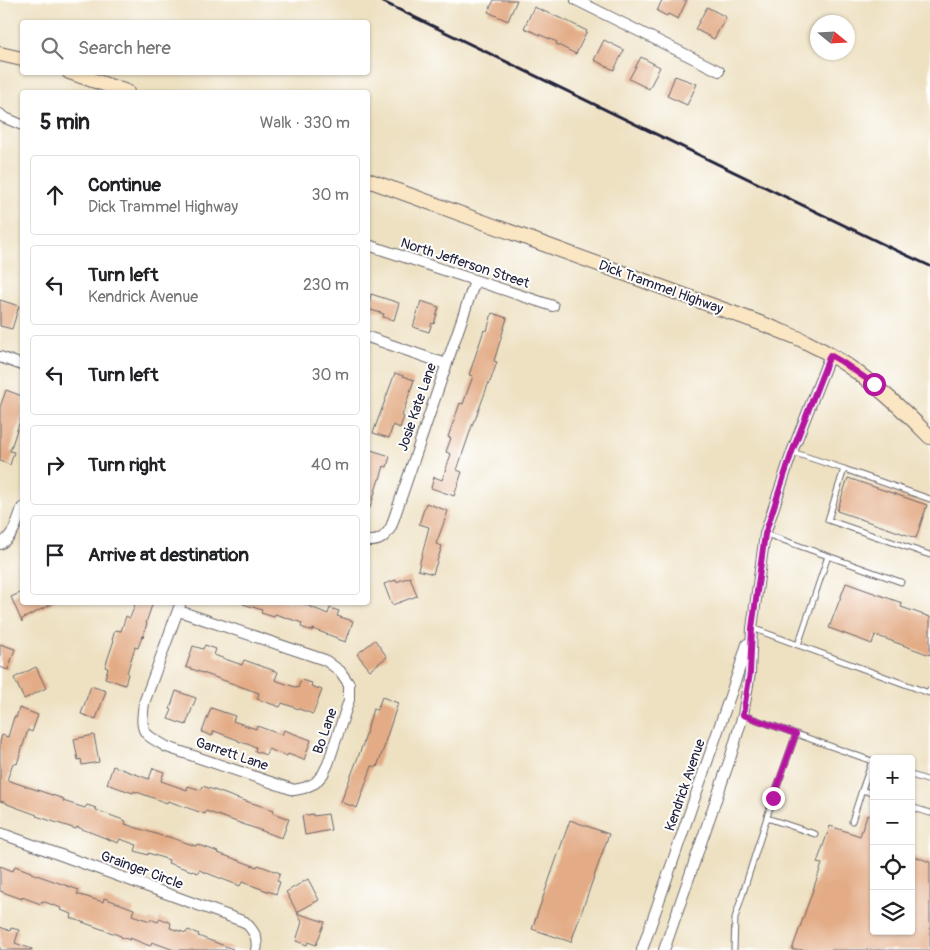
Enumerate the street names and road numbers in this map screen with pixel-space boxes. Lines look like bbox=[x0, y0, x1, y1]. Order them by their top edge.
street label: North Jefferson Street bbox=[398, 234, 532, 292]
street label: Dick Trammel Highway bbox=[596, 257, 726, 317]
street label: Josie Kate Lane bbox=[394, 361, 440, 453]
street label: Bo Lane bbox=[309, 706, 341, 756]
street label: Garrett Lane bbox=[194, 734, 271, 774]
street label: Kendrick Avenue bbox=[661, 737, 709, 833]
street label: Grainger Circle bbox=[98, 847, 186, 893]

